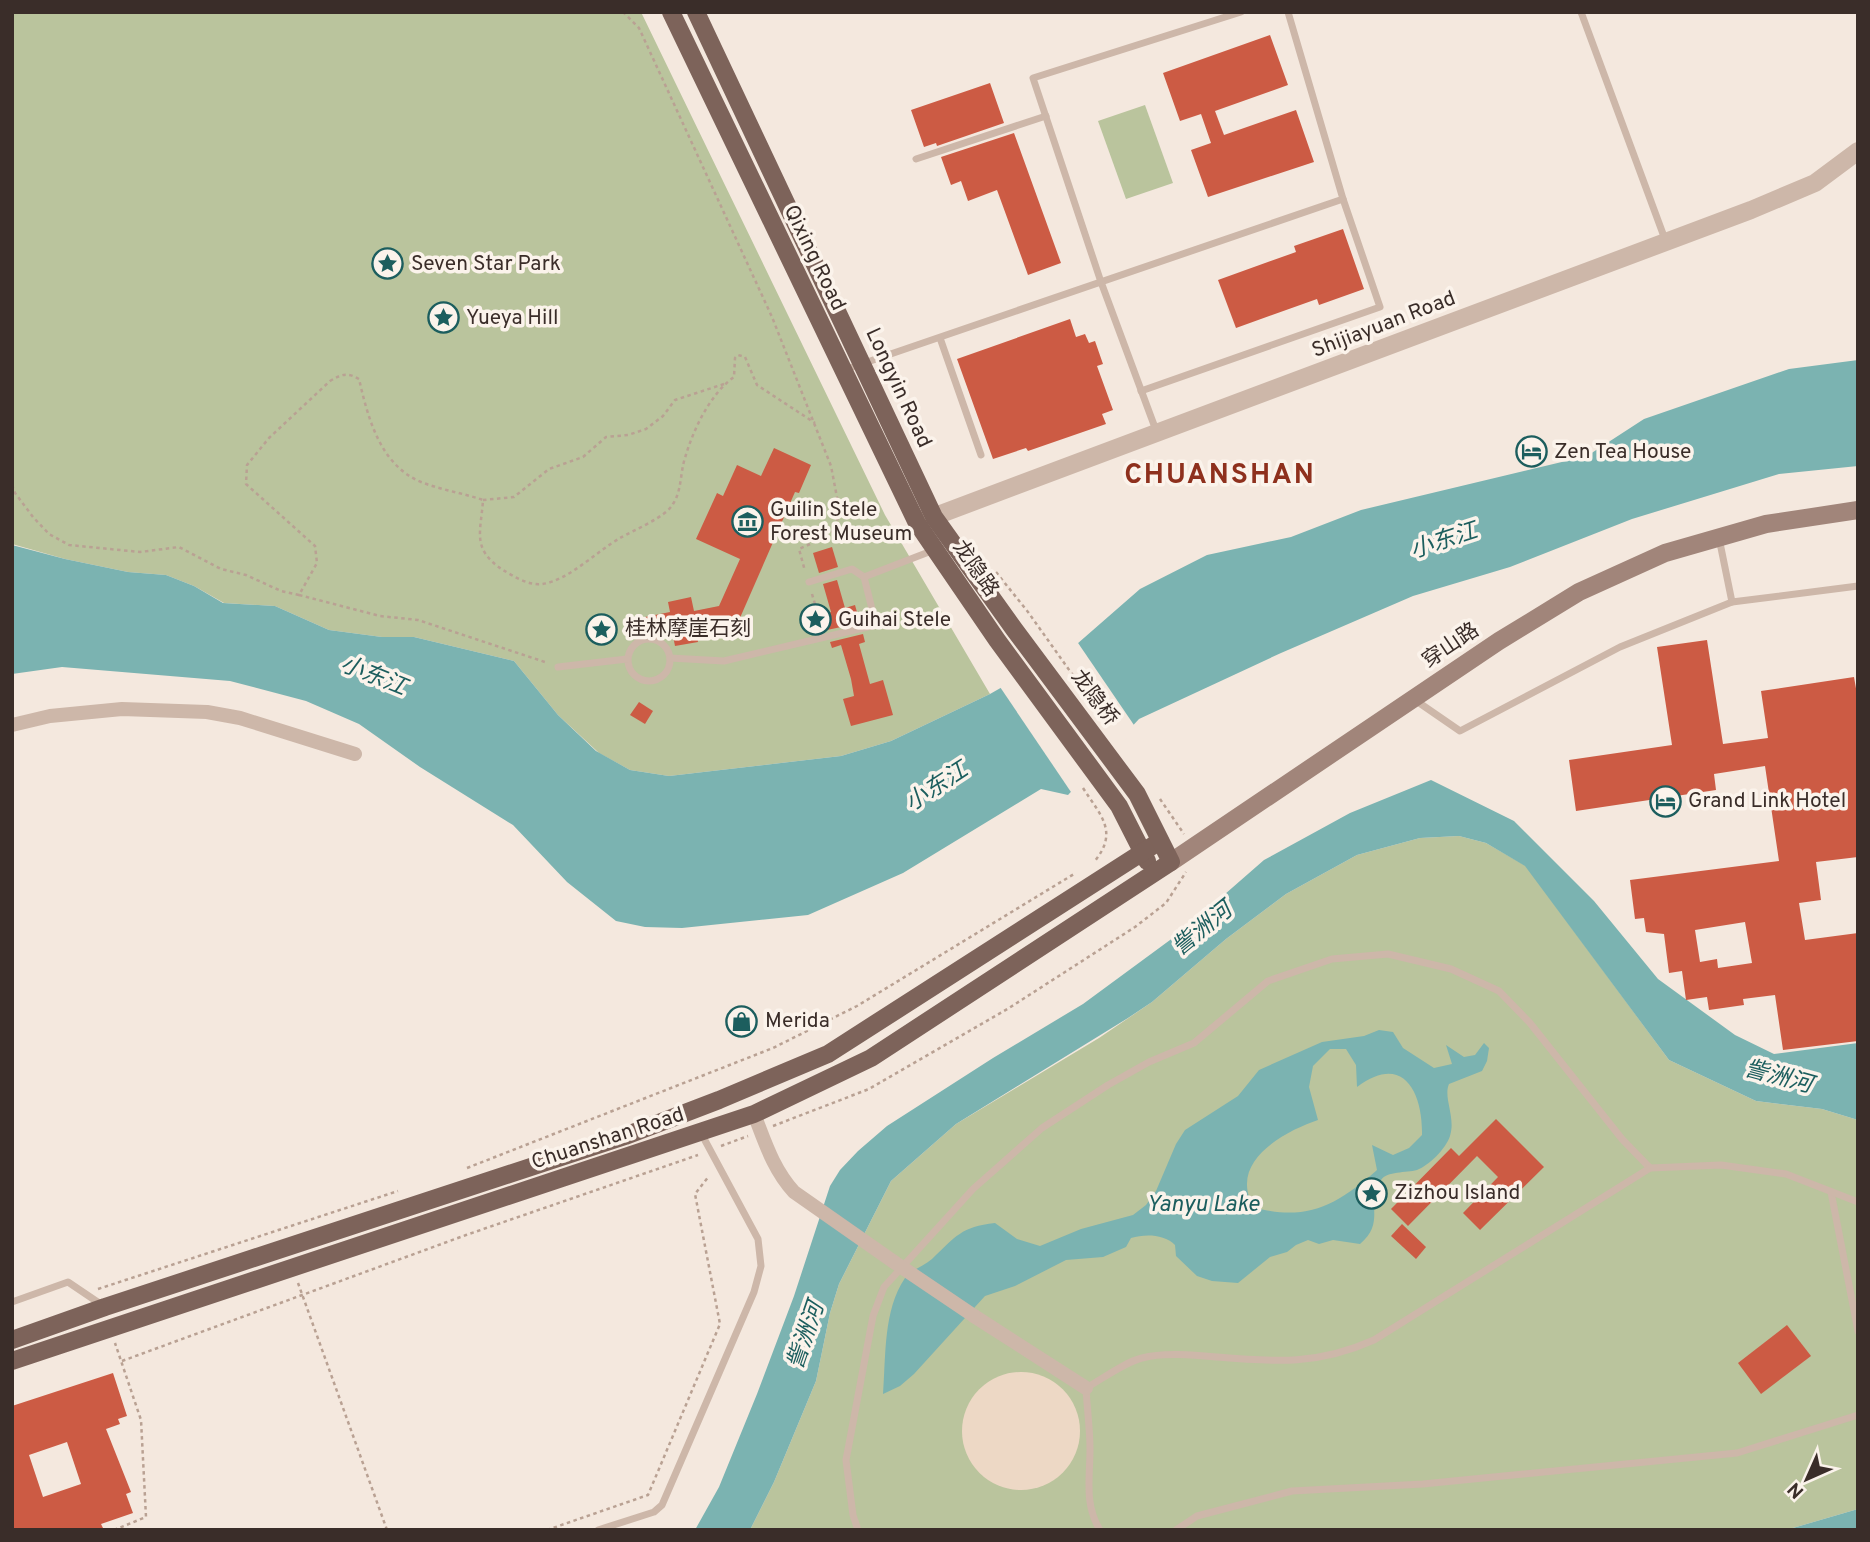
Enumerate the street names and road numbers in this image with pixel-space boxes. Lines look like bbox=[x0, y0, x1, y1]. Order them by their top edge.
street label: Qixing Road bbox=[777, 201, 851, 315]
street label: Shijiayuan Road bbox=[1308, 285, 1460, 365]
street label: Longyin Road bbox=[858, 324, 938, 452]
street label: 龙隐路 bbox=[946, 535, 1004, 603]
street label: 穿山路 bbox=[1417, 617, 1485, 675]
street label: 龙隐桥 bbox=[1064, 665, 1124, 731]
street label: Chuanshan Road bbox=[528, 1102, 688, 1176]

